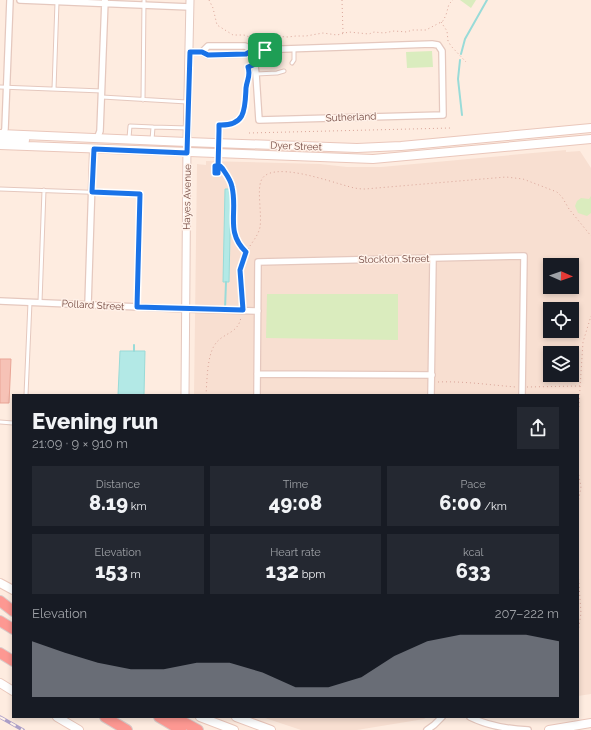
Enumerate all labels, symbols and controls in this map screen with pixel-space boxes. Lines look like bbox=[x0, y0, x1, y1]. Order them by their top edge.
pin bbox=[248, 33, 282, 67]
icon: arrive bbox=[254, 39, 276, 61]
street label: Sutherland bbox=[325, 111, 377, 123]
street label: Dyer Street bbox=[270, 140, 323, 152]
street label: Hayes Avenue bbox=[181, 164, 193, 230]
street label: Stockton Street bbox=[358, 253, 430, 265]
north arrow bbox=[543, 258, 579, 294]
map controls bbox=[543, 258, 579, 382]
street label: Pollard Street bbox=[61, 298, 125, 312]
button: locate bbox=[543, 302, 579, 338]
button: layers bbox=[543, 346, 579, 382]
button: share bbox=[517, 407, 559, 449]
text: Evening run bbox=[32, 408, 158, 434]
text: 21:09 · 9 × 910 m bbox=[32, 436, 128, 451]
text: Distance bbox=[96, 478, 140, 491]
text: Time bbox=[283, 478, 308, 491]
text: Pace bbox=[461, 478, 486, 491]
text: 8.19 bbox=[89, 491, 128, 515]
text: 49:08 bbox=[269, 491, 322, 515]
text: 6:00 bbox=[439, 491, 482, 515]
text: km bbox=[128, 500, 147, 513]
text: /km bbox=[482, 500, 507, 513]
text: Elevation bbox=[94, 546, 141, 559]
text: Heart rate bbox=[270, 546, 321, 559]
text: kcal bbox=[463, 546, 483, 559]
text: 153 bbox=[95, 559, 128, 583]
text: 132 bbox=[266, 559, 299, 583]
text: 633 bbox=[456, 559, 491, 583]
text: m bbox=[128, 568, 141, 581]
text: bpm bbox=[299, 568, 325, 581]
text: Elevation bbox=[32, 606, 87, 621]
text: 207–222 m bbox=[495, 606, 559, 621]

